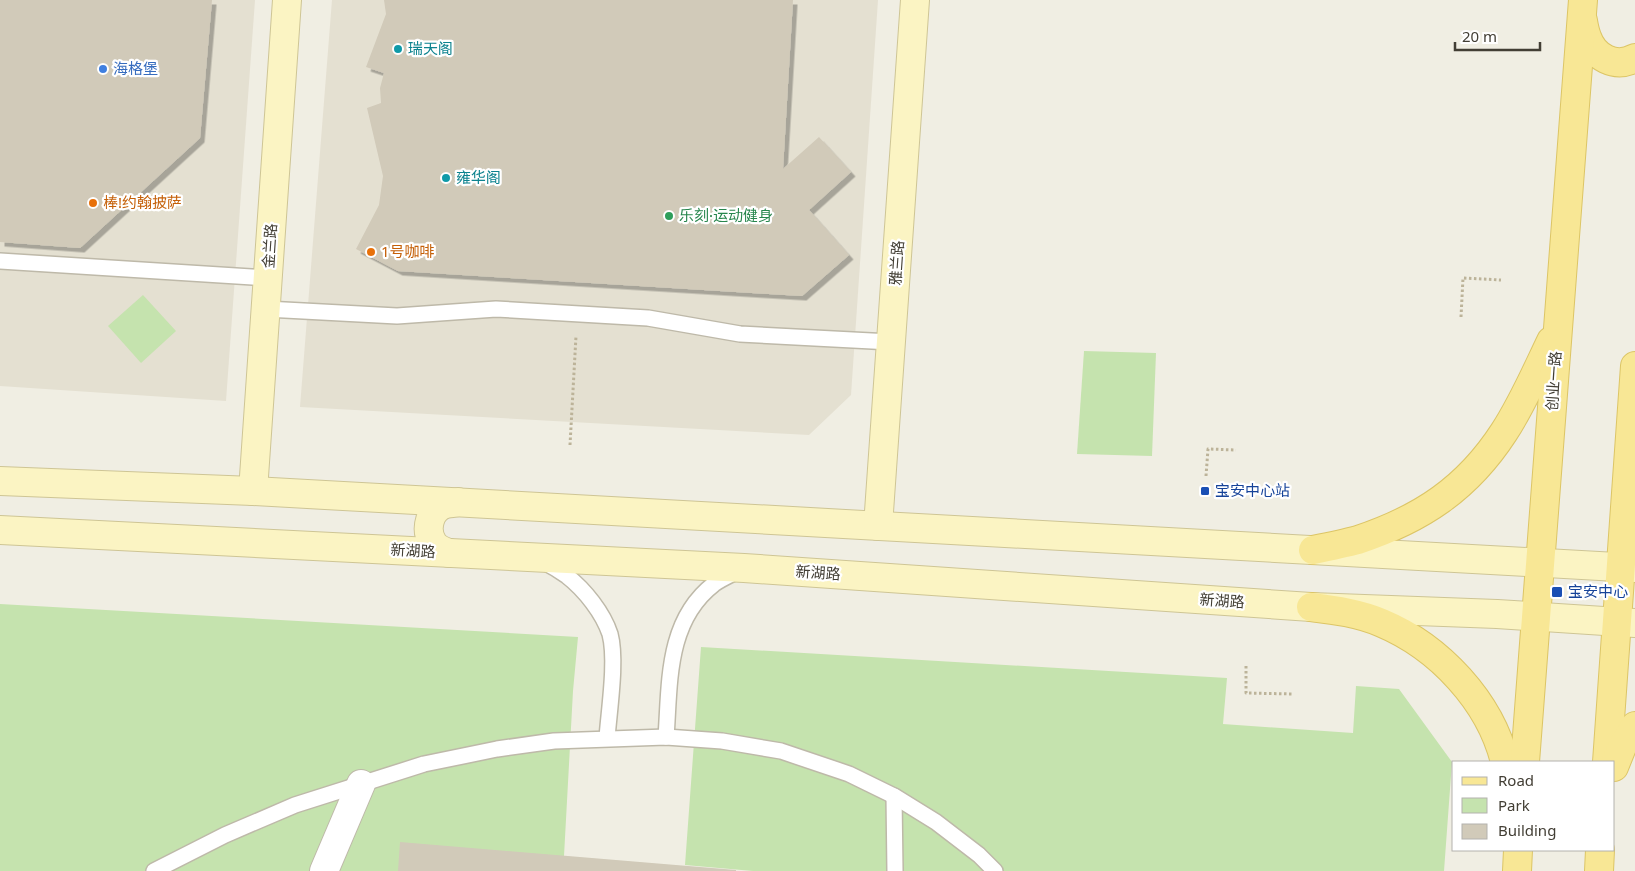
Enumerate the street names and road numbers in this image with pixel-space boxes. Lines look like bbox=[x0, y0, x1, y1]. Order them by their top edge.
street label: 金兰路 bbox=[257, 223, 281, 269]
street label: 雅兰路 bbox=[884, 240, 908, 286]
street label: 创业一路 bbox=[1541, 350, 1565, 412]
street label: 新湖路 bbox=[390, 539, 436, 561]
street label: 新湖路 bbox=[795, 560, 841, 584]
street label: 新湖路 bbox=[1199, 588, 1245, 612]

